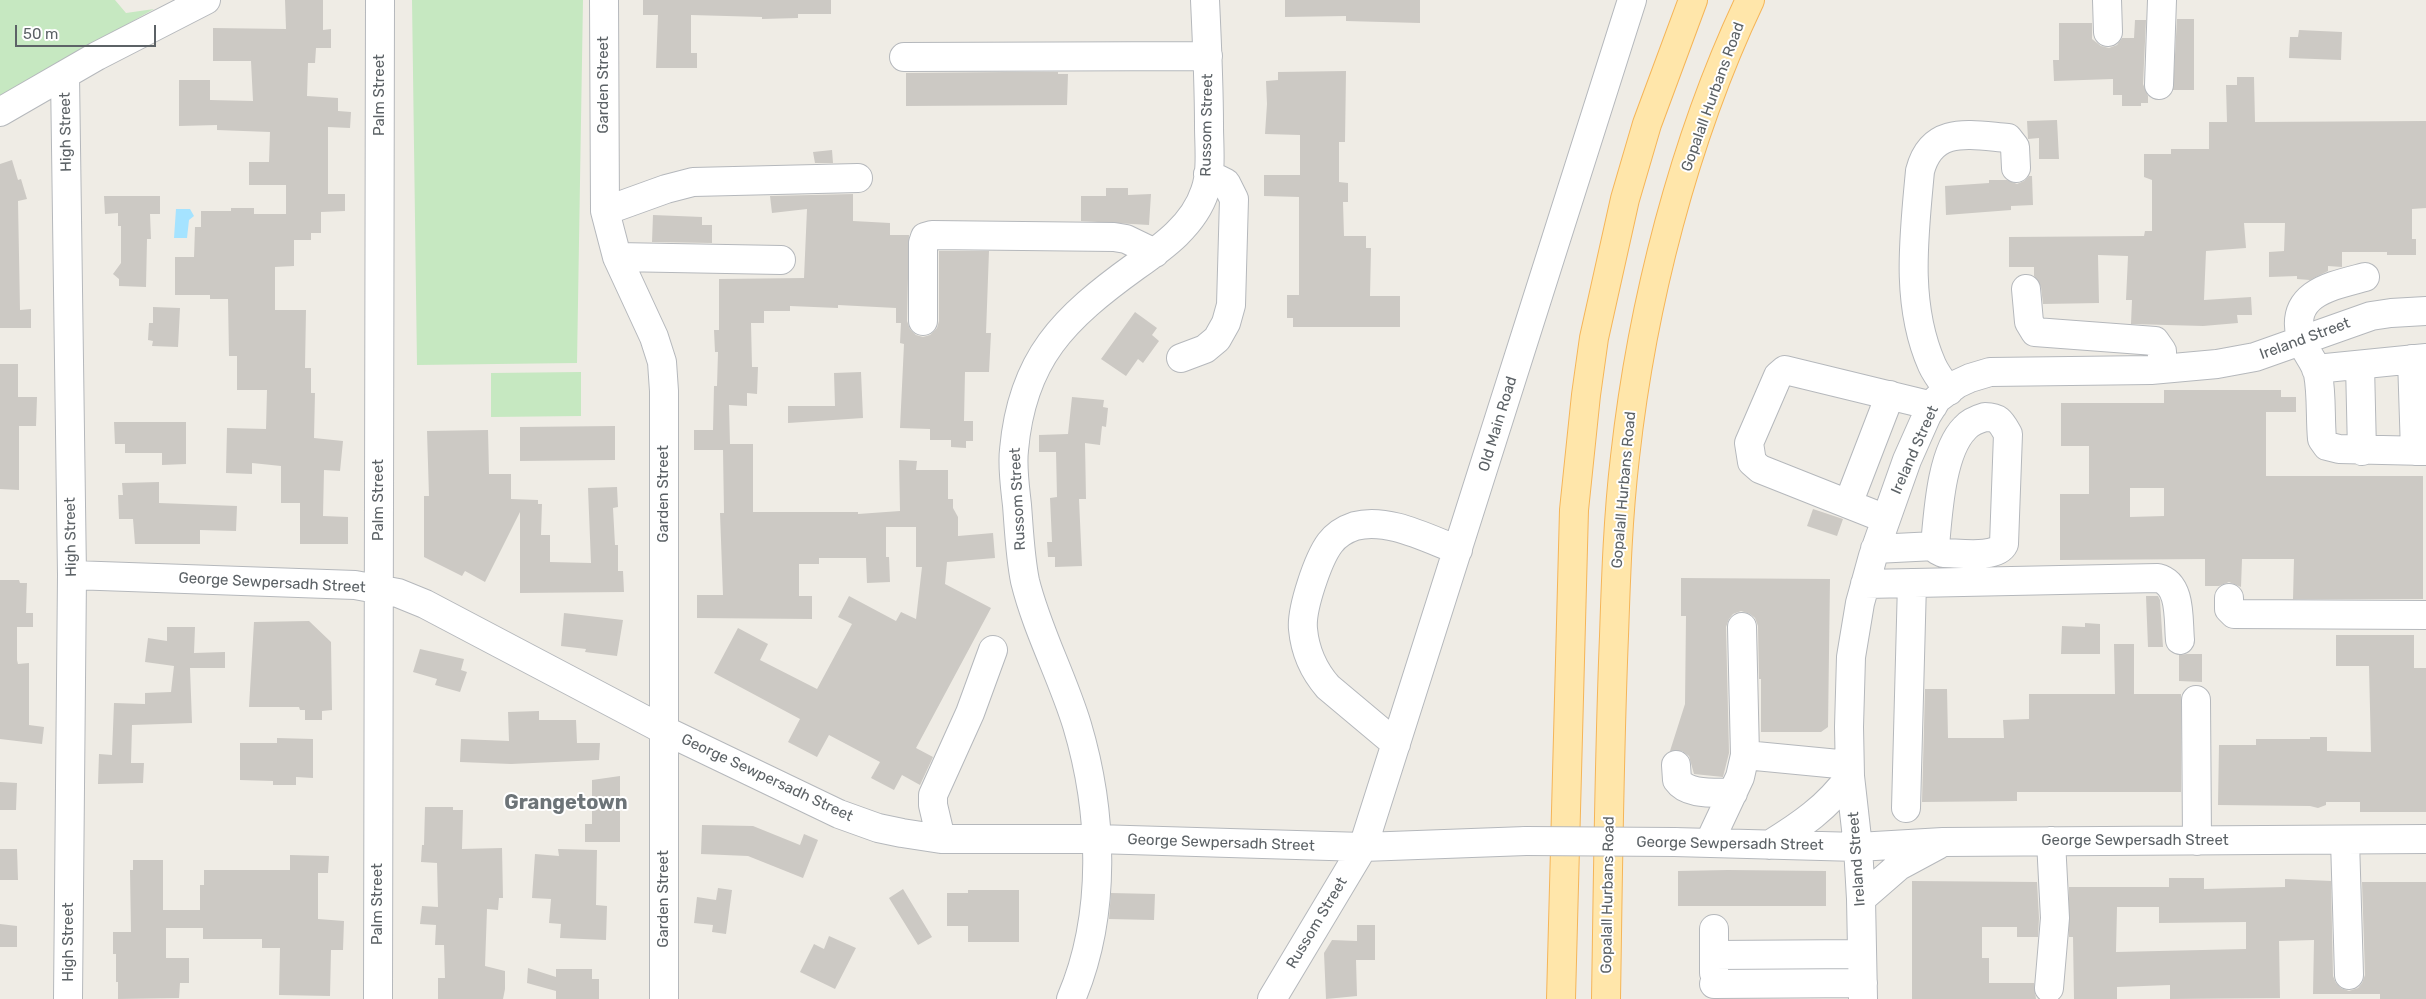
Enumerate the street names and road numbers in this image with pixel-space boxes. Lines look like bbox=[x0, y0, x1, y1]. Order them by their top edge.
street label: Gopalall Hurbans Road bbox=[1678, 20, 1748, 174]
street label: Garden Street bbox=[595, 36, 613, 134]
street label: Palm Street bbox=[371, 54, 389, 136]
street label: Russom Street bbox=[1197, 73, 1217, 177]
street label: High Street bbox=[56, 92, 76, 172]
street label: Ireland Street bbox=[2257, 314, 2353, 364]
street label: Old Main Road bbox=[1475, 374, 1521, 474]
street label: Ireland Street bbox=[1887, 403, 1943, 497]
street label: Gopalall Hurbans Road bbox=[1608, 411, 1640, 569]
street label: Garden Street bbox=[655, 445, 673, 543]
street label: Russom Street bbox=[1006, 447, 1030, 551]
street label: Palm Street bbox=[370, 459, 388, 541]
street label: High Street bbox=[61, 497, 81, 577]
street label: George Sewpersadh Street bbox=[178, 569, 366, 597]
street label: George Sewpersadh Street bbox=[678, 730, 856, 826]
street label: Ireland Street bbox=[1845, 811, 1869, 907]
street label: Gopalall Hurbans Road bbox=[1598, 816, 1618, 974]
street label: George Sewpersadh Street bbox=[1127, 831, 1315, 855]
street label: George Sewpersadh Street bbox=[2041, 832, 2229, 850]
street label: George Sewpersadh Street bbox=[1636, 833, 1824, 855]
street label: Garden Street bbox=[655, 850, 673, 948]
street label: Palm Street bbox=[369, 863, 387, 945]
street label: Russom Street bbox=[1283, 874, 1351, 972]
street label: High Street bbox=[60, 902, 78, 982]

